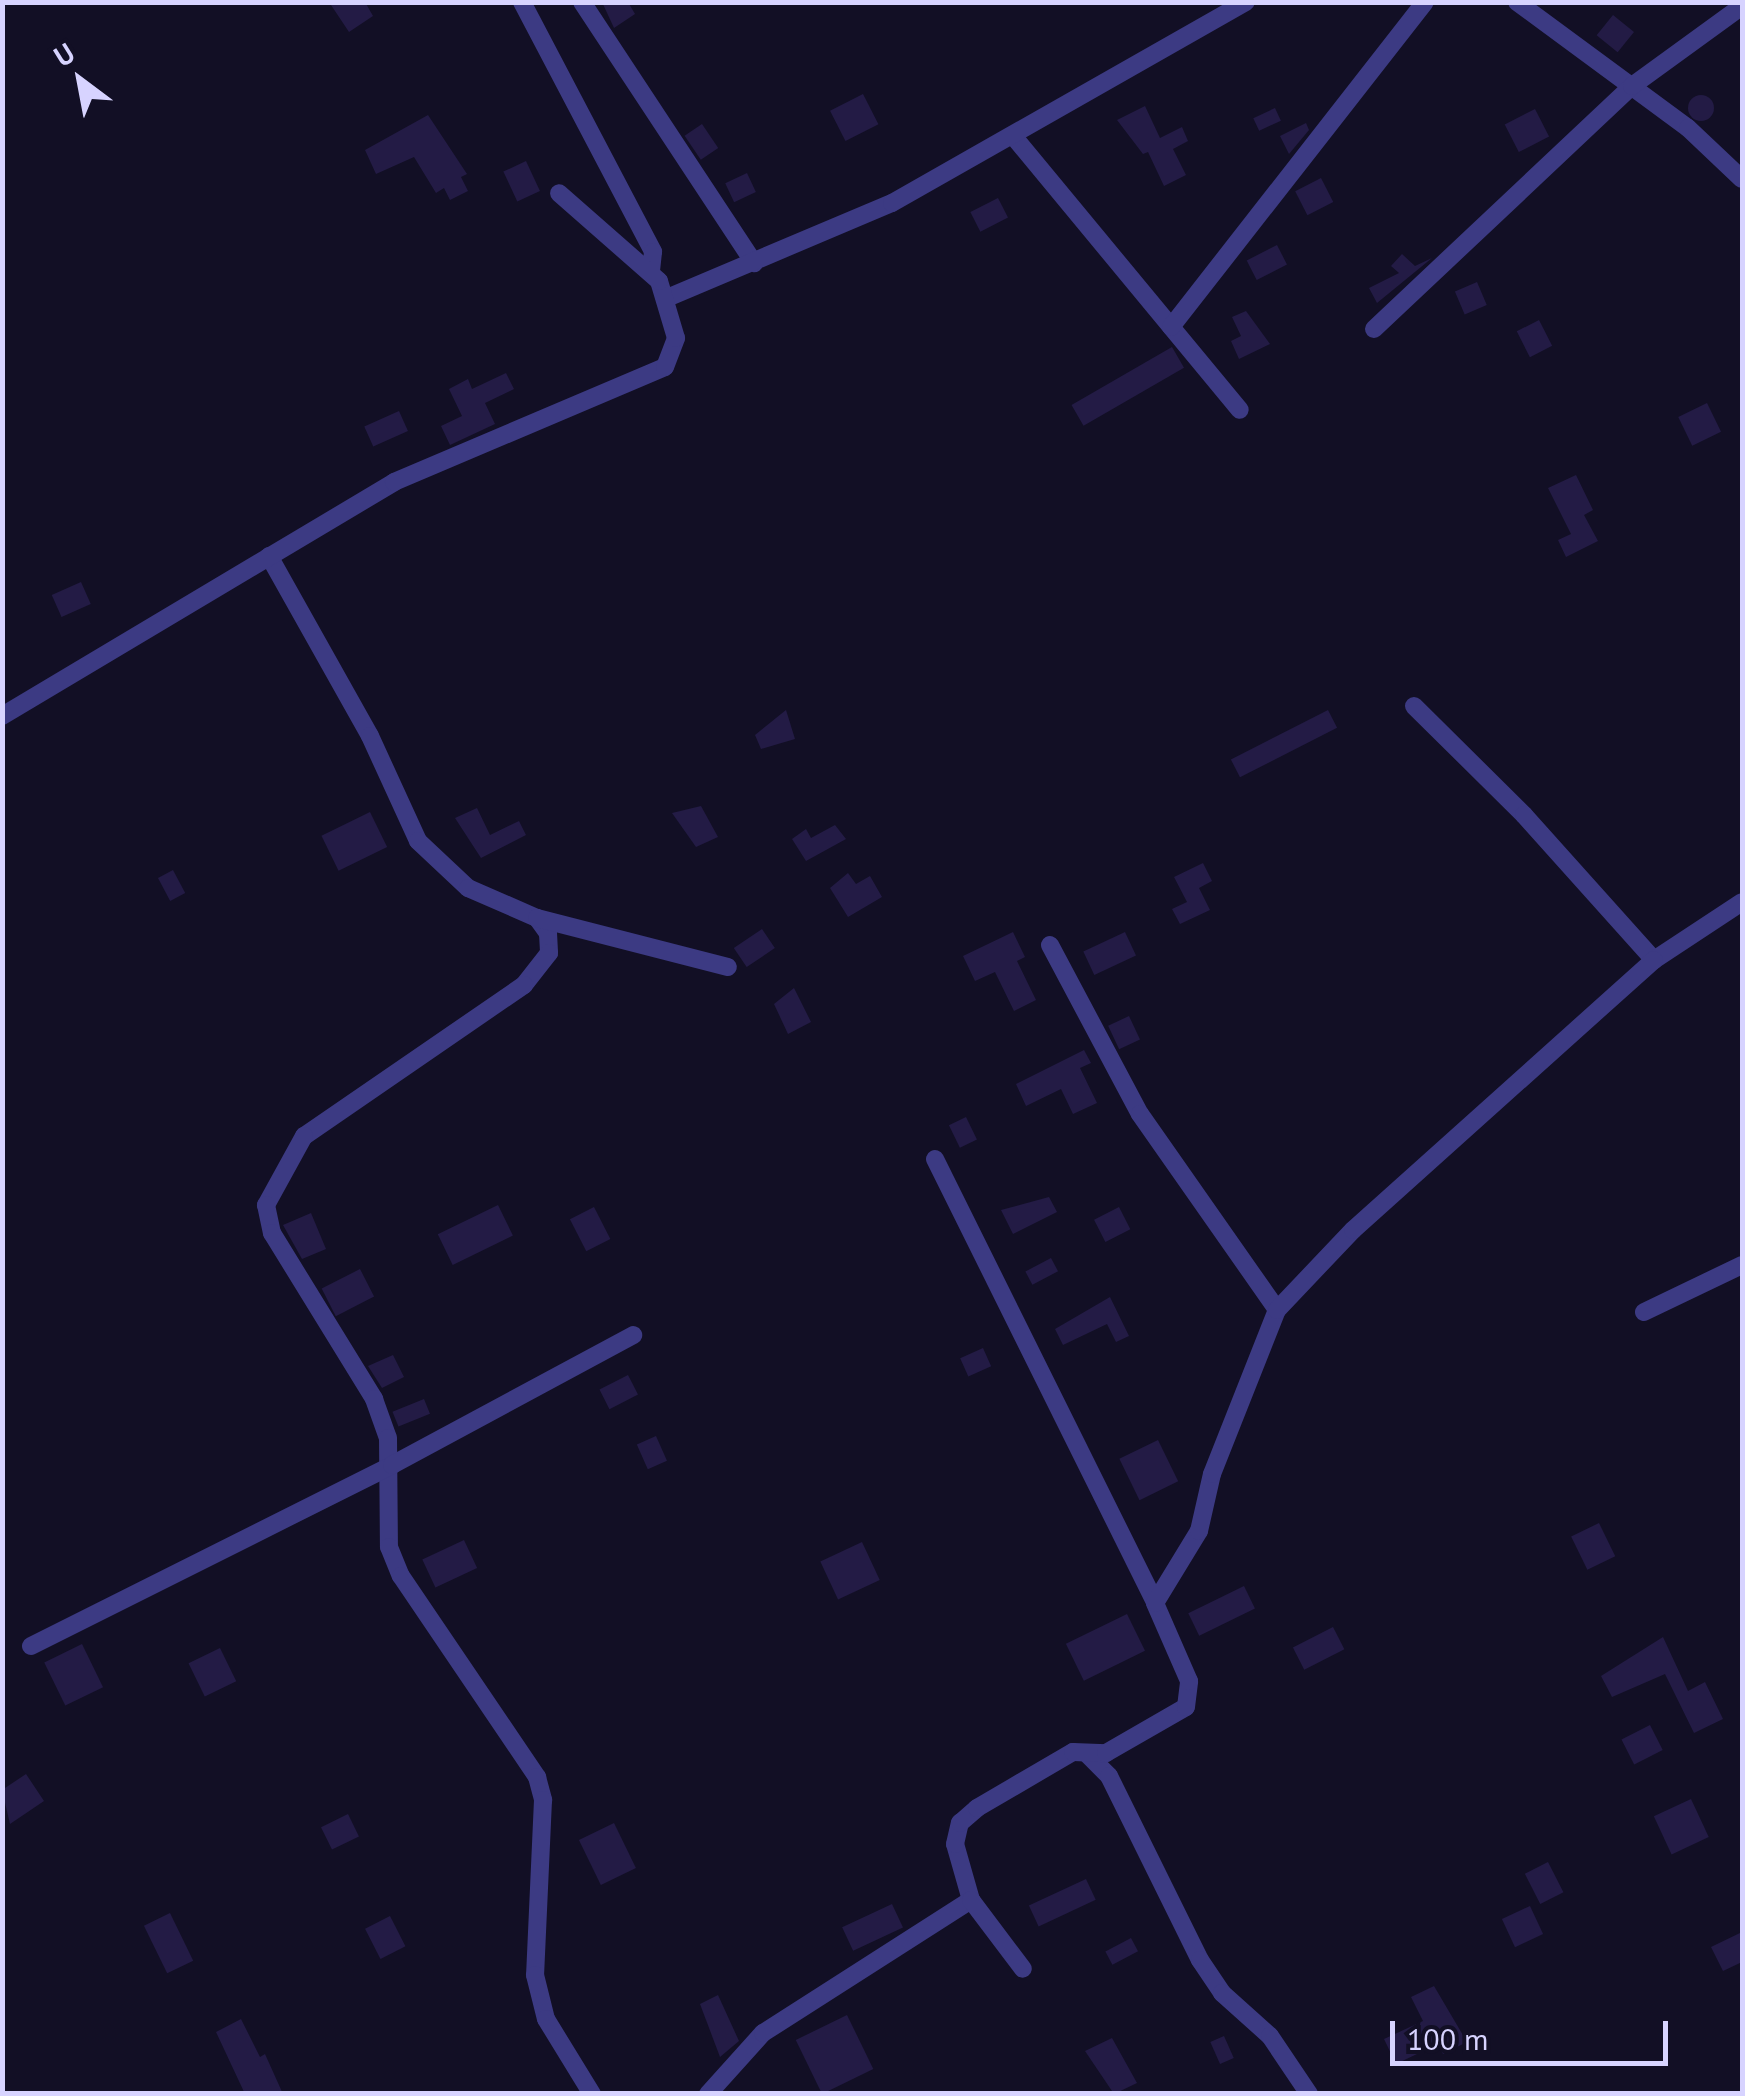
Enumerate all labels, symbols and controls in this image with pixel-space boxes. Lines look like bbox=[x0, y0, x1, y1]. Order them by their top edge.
north arrow bbox=[30, 30, 130, 130]
text: U bbox=[47, 34, 81, 74]
scale bar bbox=[1395, 2001, 1672, 2063]
text: 100 m bbox=[1407, 2019, 1488, 2058]

